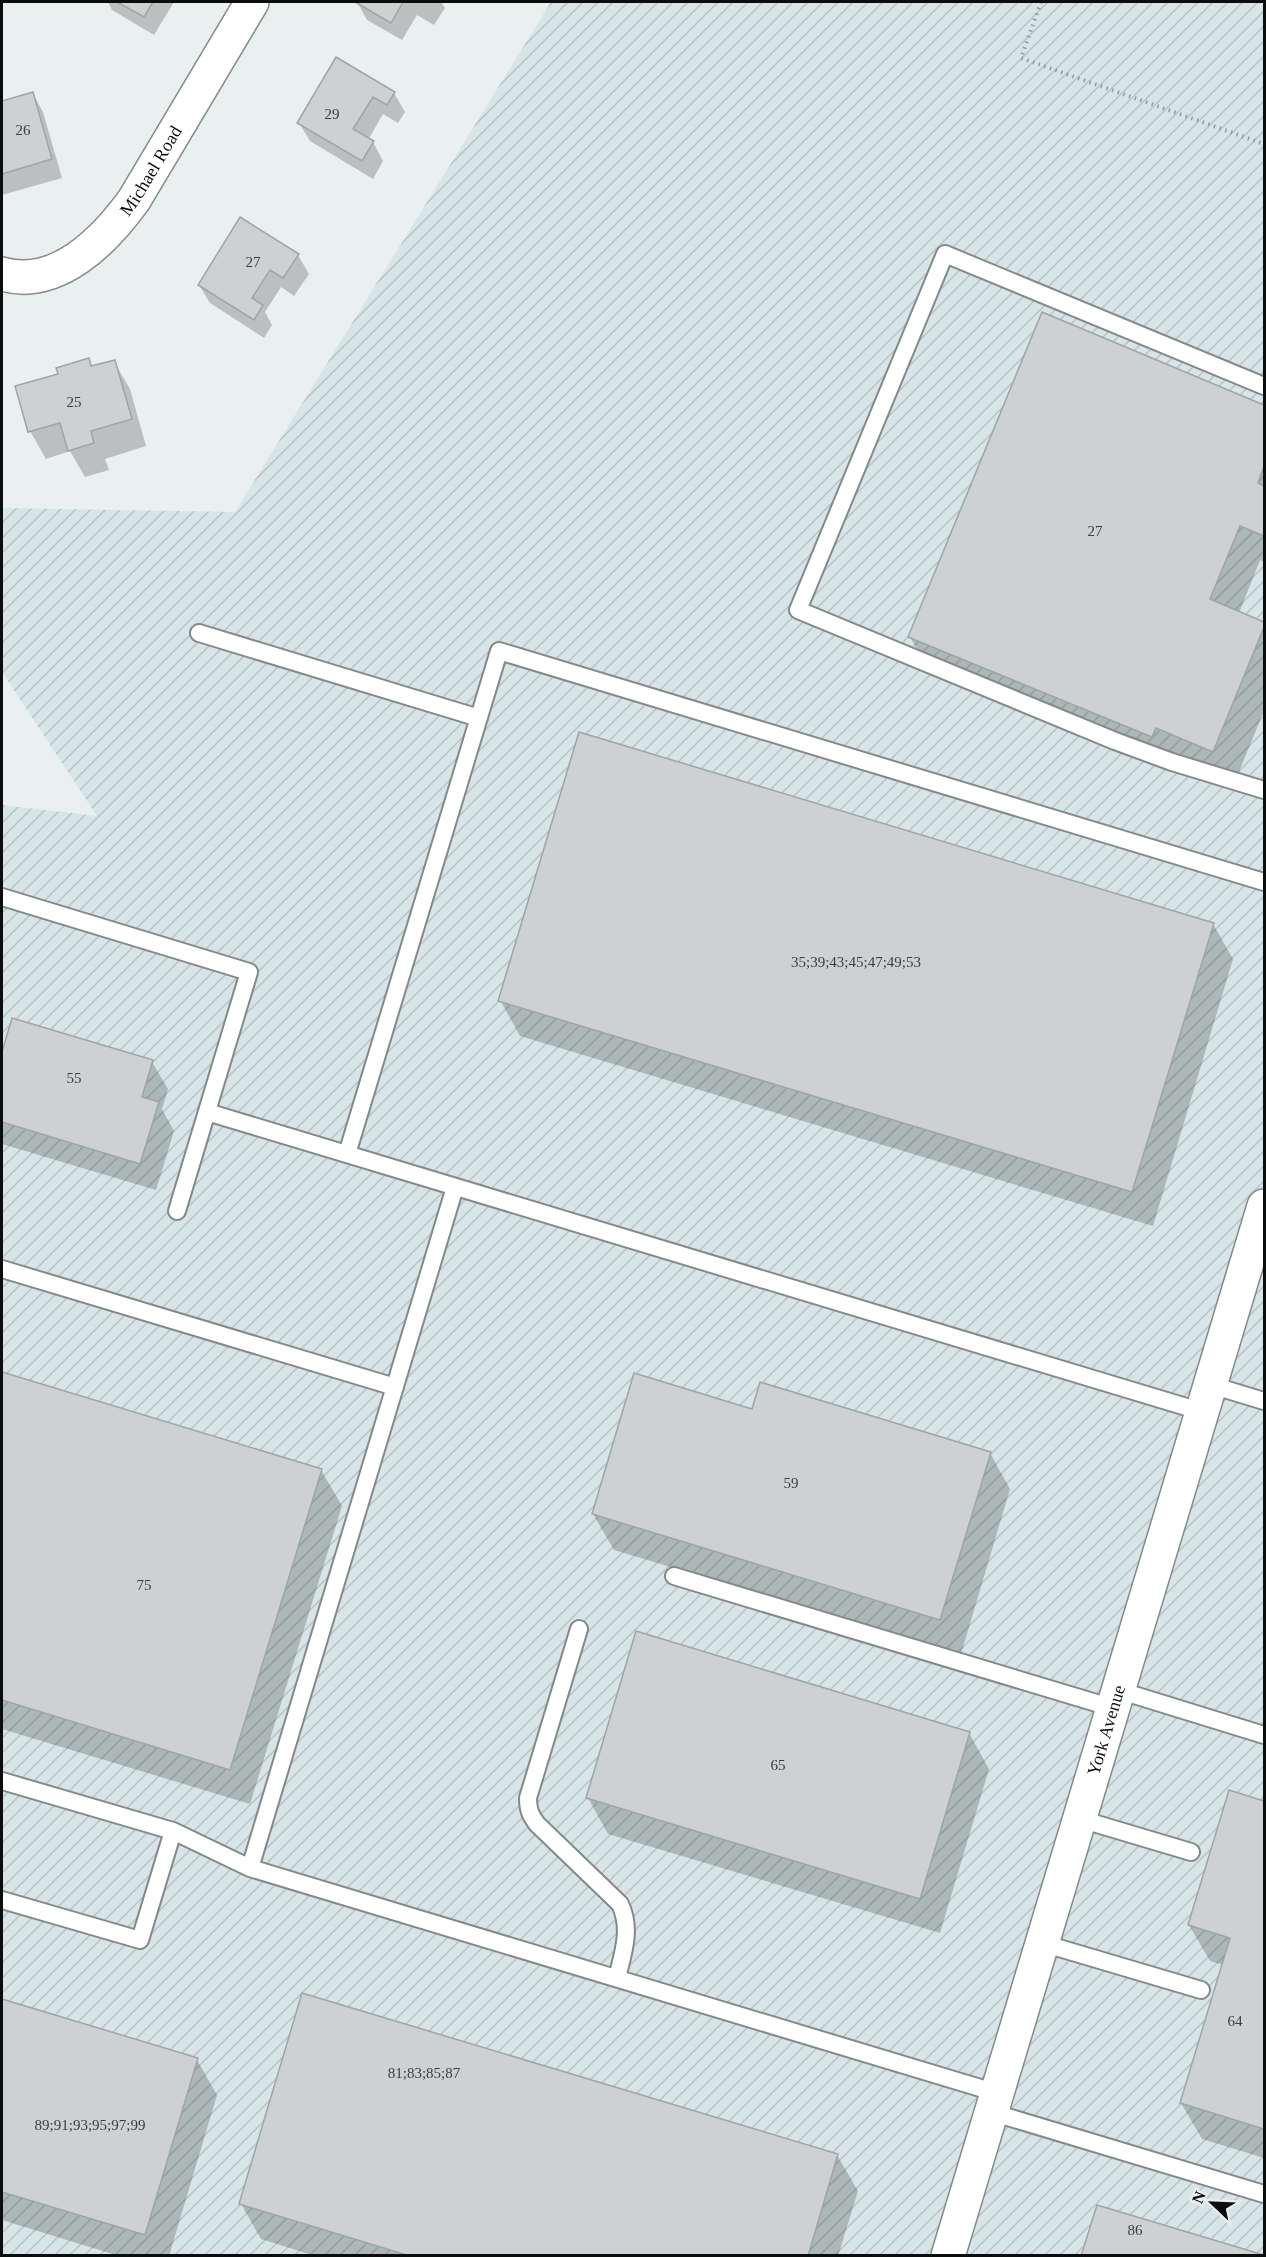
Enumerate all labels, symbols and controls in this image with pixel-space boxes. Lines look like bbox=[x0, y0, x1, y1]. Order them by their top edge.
house number: 29 bbox=[325, 106, 340, 122]
house number: 26 bbox=[16, 122, 31, 138]
street label: Michael Road bbox=[116, 122, 186, 220]
house number: 27 bbox=[246, 254, 261, 270]
house number: 25 bbox=[67, 394, 82, 410]
house number: 27 bbox=[1088, 523, 1103, 539]
house number: 35;39;43;45;47;49;53 bbox=[791, 954, 921, 970]
house number: 55 bbox=[67, 1070, 82, 1086]
house number: 59 bbox=[784, 1475, 799, 1491]
house number: 75 bbox=[137, 1577, 152, 1593]
street label: York Avenue bbox=[1083, 1683, 1129, 1778]
house number: 65 bbox=[771, 1757, 786, 1773]
house number: 64 bbox=[1228, 2013, 1243, 2029]
house number: 81;83;85;87 bbox=[388, 2065, 461, 2081]
house number: 89;91;93;95;97;99 bbox=[35, 2117, 145, 2133]
north arrow bbox=[1182, 2173, 1242, 2233]
text: N bbox=[1189, 2188, 1209, 2206]
house number: 86 bbox=[1128, 2222, 1143, 2238]

